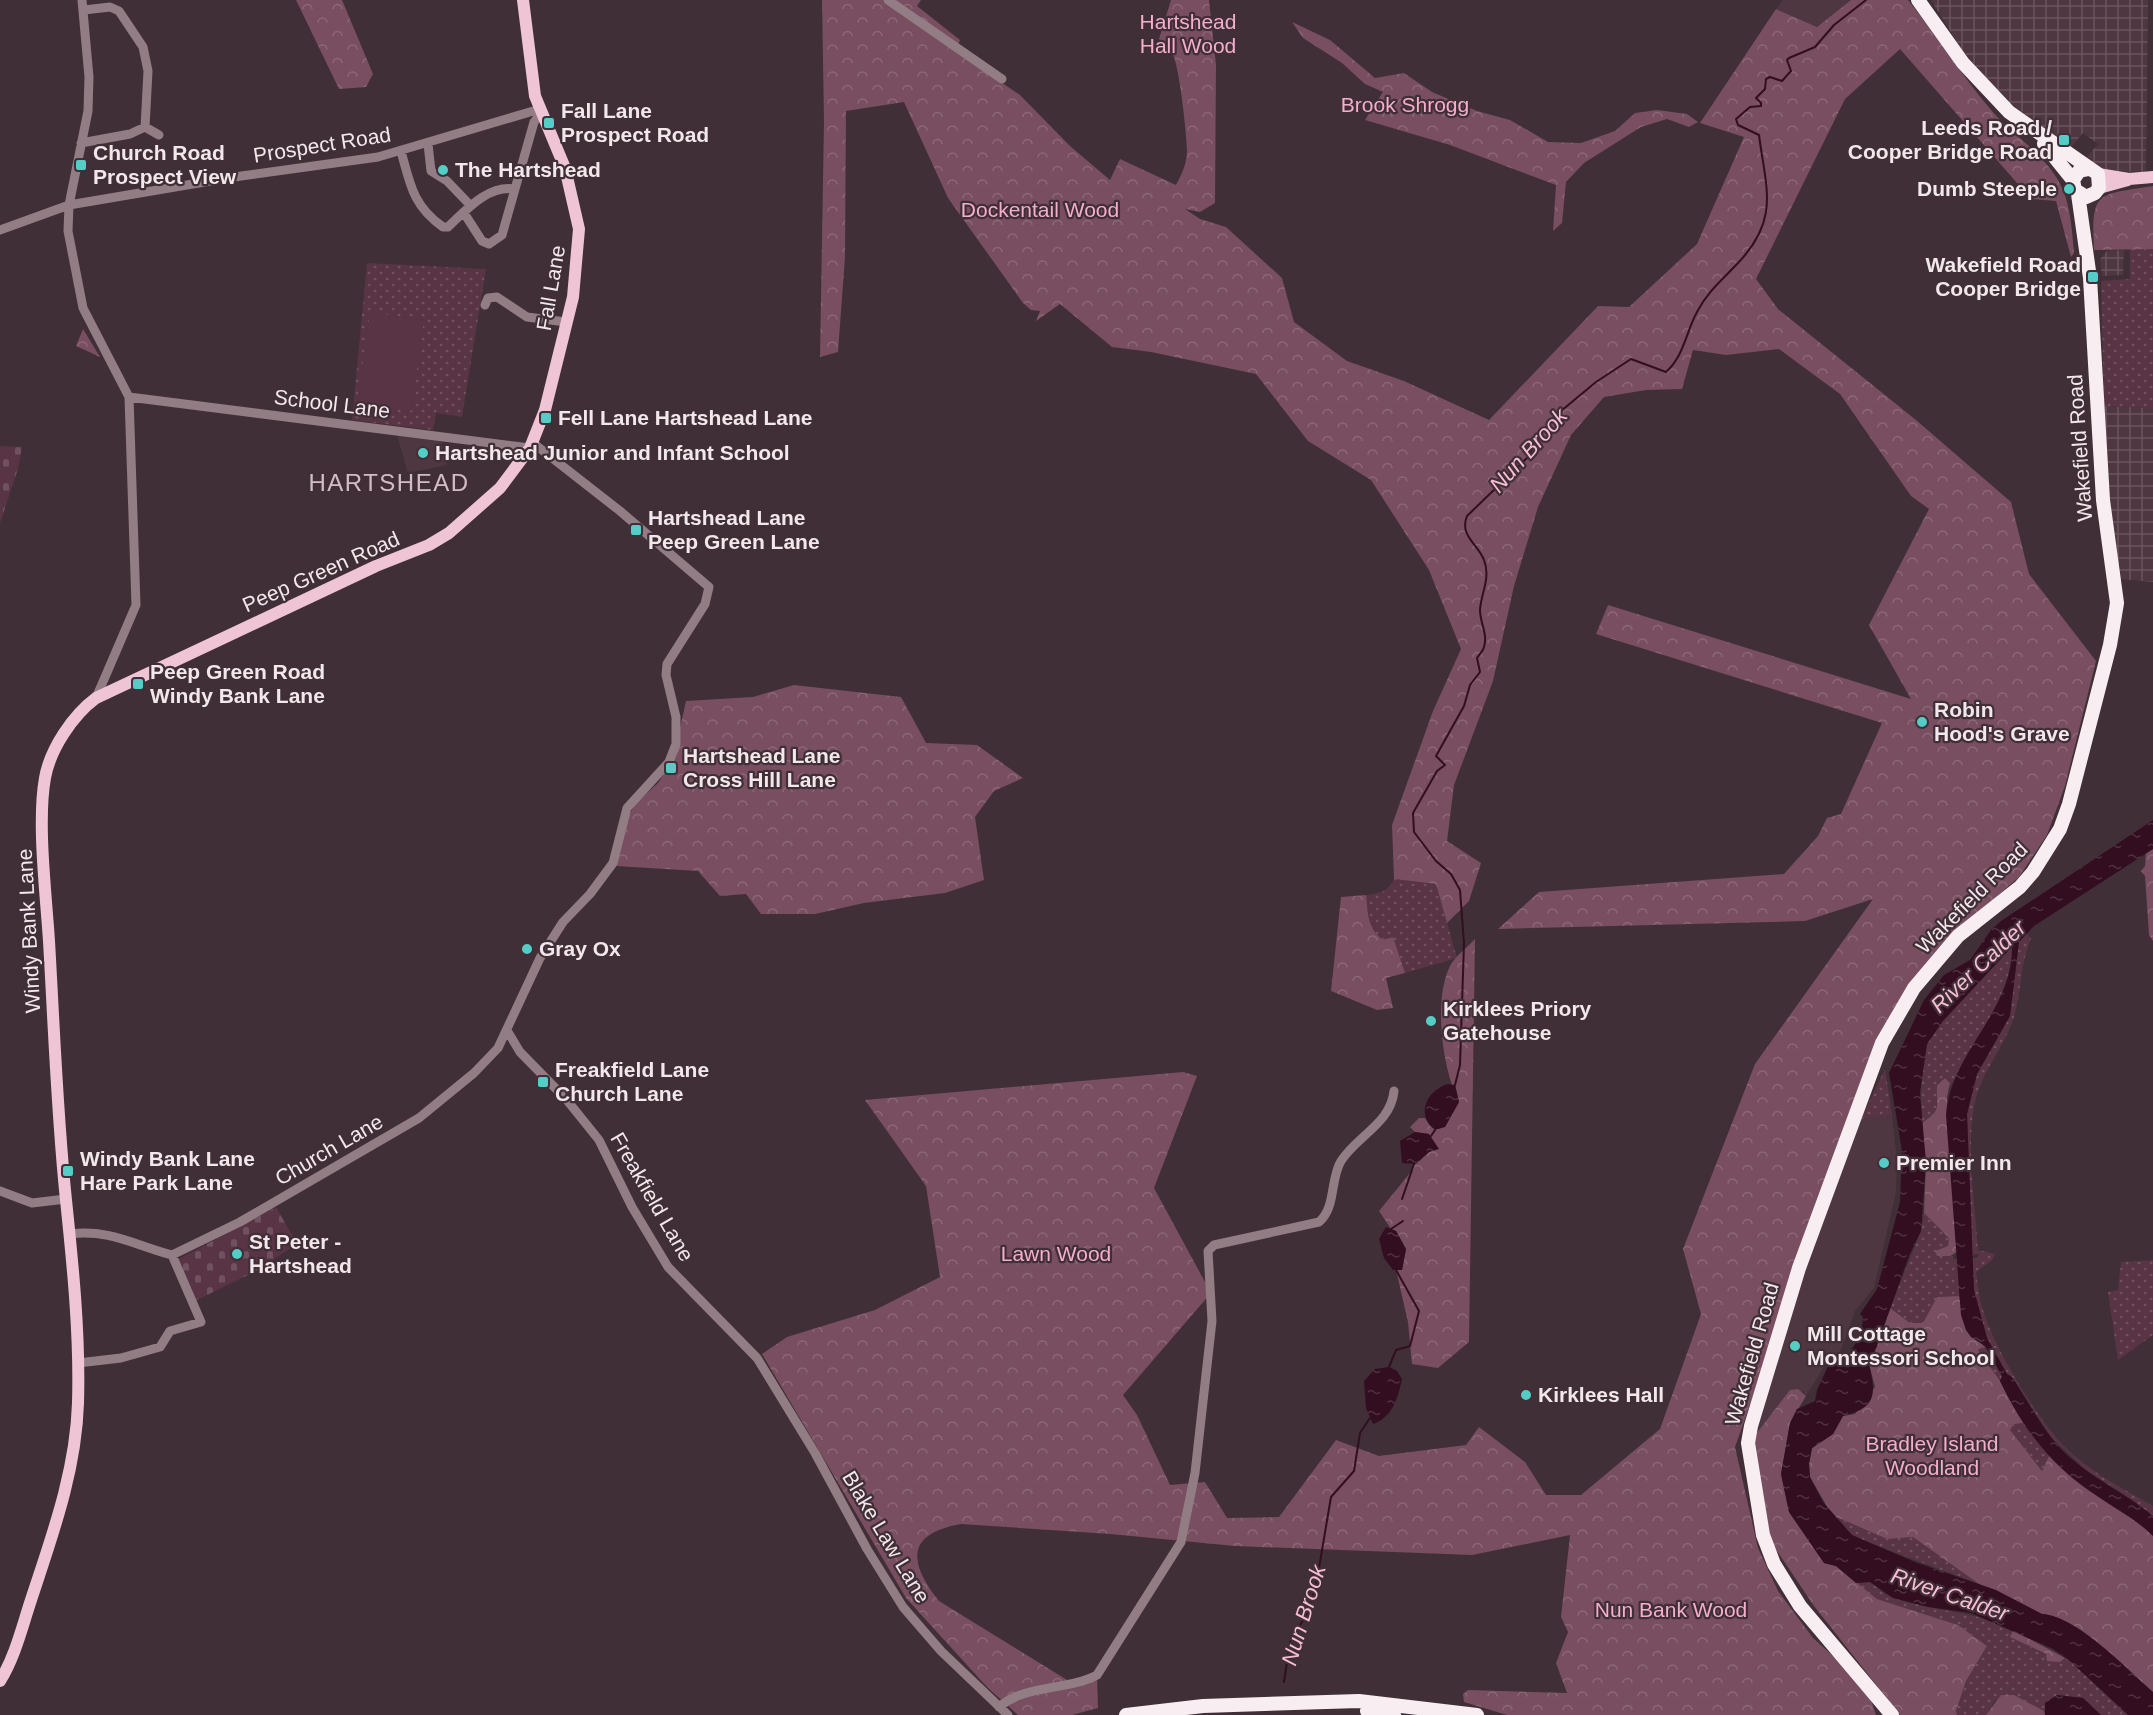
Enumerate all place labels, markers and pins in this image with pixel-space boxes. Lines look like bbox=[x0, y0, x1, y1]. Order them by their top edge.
place label: Fall Lane Prospect Road bbox=[561, 99, 709, 146]
marker: Fall Lane Prospect Road bbox=[542, 116, 556, 130]
place label: Leeds Road / Cooper Bridge Road bbox=[1848, 116, 2052, 163]
marker: Leeds Road / Cooper Bridge Road bbox=[2057, 133, 2071, 147]
place label: Church Road Prospect View bbox=[93, 141, 237, 188]
marker: Church Road Prospect View bbox=[74, 158, 88, 172]
place label: The Hartshead bbox=[455, 158, 601, 181]
marker: The Hartshead bbox=[436, 163, 450, 177]
place label: Dumb Steeple bbox=[1917, 177, 2057, 200]
marker: Dumb Steeple bbox=[2062, 182, 2076, 196]
place label: Wakefield Road Cooper Bridge bbox=[1925, 253, 2081, 300]
marker: Wakefield Road Cooper Bridge bbox=[2086, 270, 2100, 284]
place label: Fell Lane Hartshead Lane bbox=[558, 406, 812, 429]
marker: Fell Lane Hartshead Lane bbox=[539, 411, 553, 425]
place label: Hartshead Junior and Infant School bbox=[435, 441, 790, 464]
marker: Hartshead Junior and Infant School bbox=[416, 446, 430, 460]
place label: Hartshead Lane Peep Green Lane bbox=[648, 506, 820, 553]
marker: Hartshead Lane Peep Green Lane bbox=[629, 523, 643, 537]
place label: Peep Green Road Windy Bank Lane bbox=[150, 660, 325, 707]
marker: Peep Green Road Windy Bank Lane bbox=[131, 677, 145, 691]
place label: Robin Hood's Grave bbox=[1934, 698, 2070, 745]
marker: Robin Hood's Grave bbox=[1915, 715, 1929, 729]
place label: Hartshead Lane Cross Hill Lane bbox=[683, 744, 841, 791]
marker: Hartshead Lane Cross Hill Lane bbox=[664, 761, 678, 775]
place label: Gray Ox bbox=[539, 937, 621, 960]
marker: Gray Ox bbox=[520, 942, 534, 956]
place label: Kirklees Priory Gatehouse bbox=[1443, 997, 1592, 1044]
marker: Kirklees Priory Gatehouse bbox=[1424, 1014, 1438, 1028]
place label: Freakfield Lane Church Lane bbox=[555, 1058, 709, 1105]
marker: Freakfield Lane Church Lane bbox=[536, 1075, 550, 1089]
place label: Windy Bank Lane Hare Park Lane bbox=[80, 1147, 255, 1194]
place label: Premier Inn bbox=[1896, 1151, 2012, 1174]
marker: Premier Inn bbox=[1877, 1156, 1891, 1170]
marker: Windy Bank Lane Hare Park Lane bbox=[61, 1164, 75, 1178]
place label: St Peter - Hartshead bbox=[249, 1230, 352, 1277]
marker: St Peter - Hartshead bbox=[230, 1247, 244, 1261]
place label: Mill Cottage Montessori School bbox=[1807, 1322, 1995, 1369]
marker: Mill Cottage Montessori School bbox=[1788, 1339, 1802, 1353]
place label: Kirklees Hall bbox=[1538, 1383, 1664, 1406]
marker: Kirklees Hall bbox=[1519, 1388, 1533, 1402]

